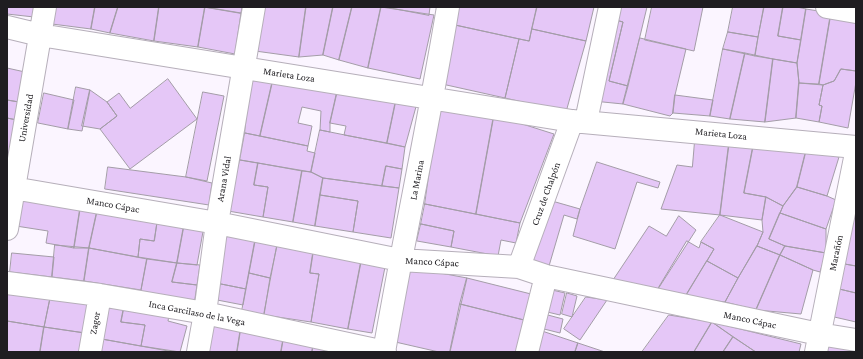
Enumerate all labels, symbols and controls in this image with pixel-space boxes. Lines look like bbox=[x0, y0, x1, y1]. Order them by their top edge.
street label: Marieta Loza bbox=[262, 65, 316, 85]
street label: Universidad bbox=[16, 93, 36, 143]
street label: Marieta Loza bbox=[694, 125, 748, 143]
street label: Arana Vidal bbox=[214, 155, 234, 203]
street label: La Marina bbox=[407, 159, 427, 201]
street label: Cruz de Chalpón bbox=[529, 161, 563, 227]
street label: Manco Cápac bbox=[85, 194, 141, 216]
street label: Marañón bbox=[826, 234, 846, 272]
street label: Manco Cápac bbox=[405, 255, 459, 269]
street label: Inca Garcilaso de la Vega bbox=[148, 298, 246, 328]
street label: Manco Cápac bbox=[722, 309, 778, 331]
street label: Zagor bbox=[87, 311, 103, 335]

